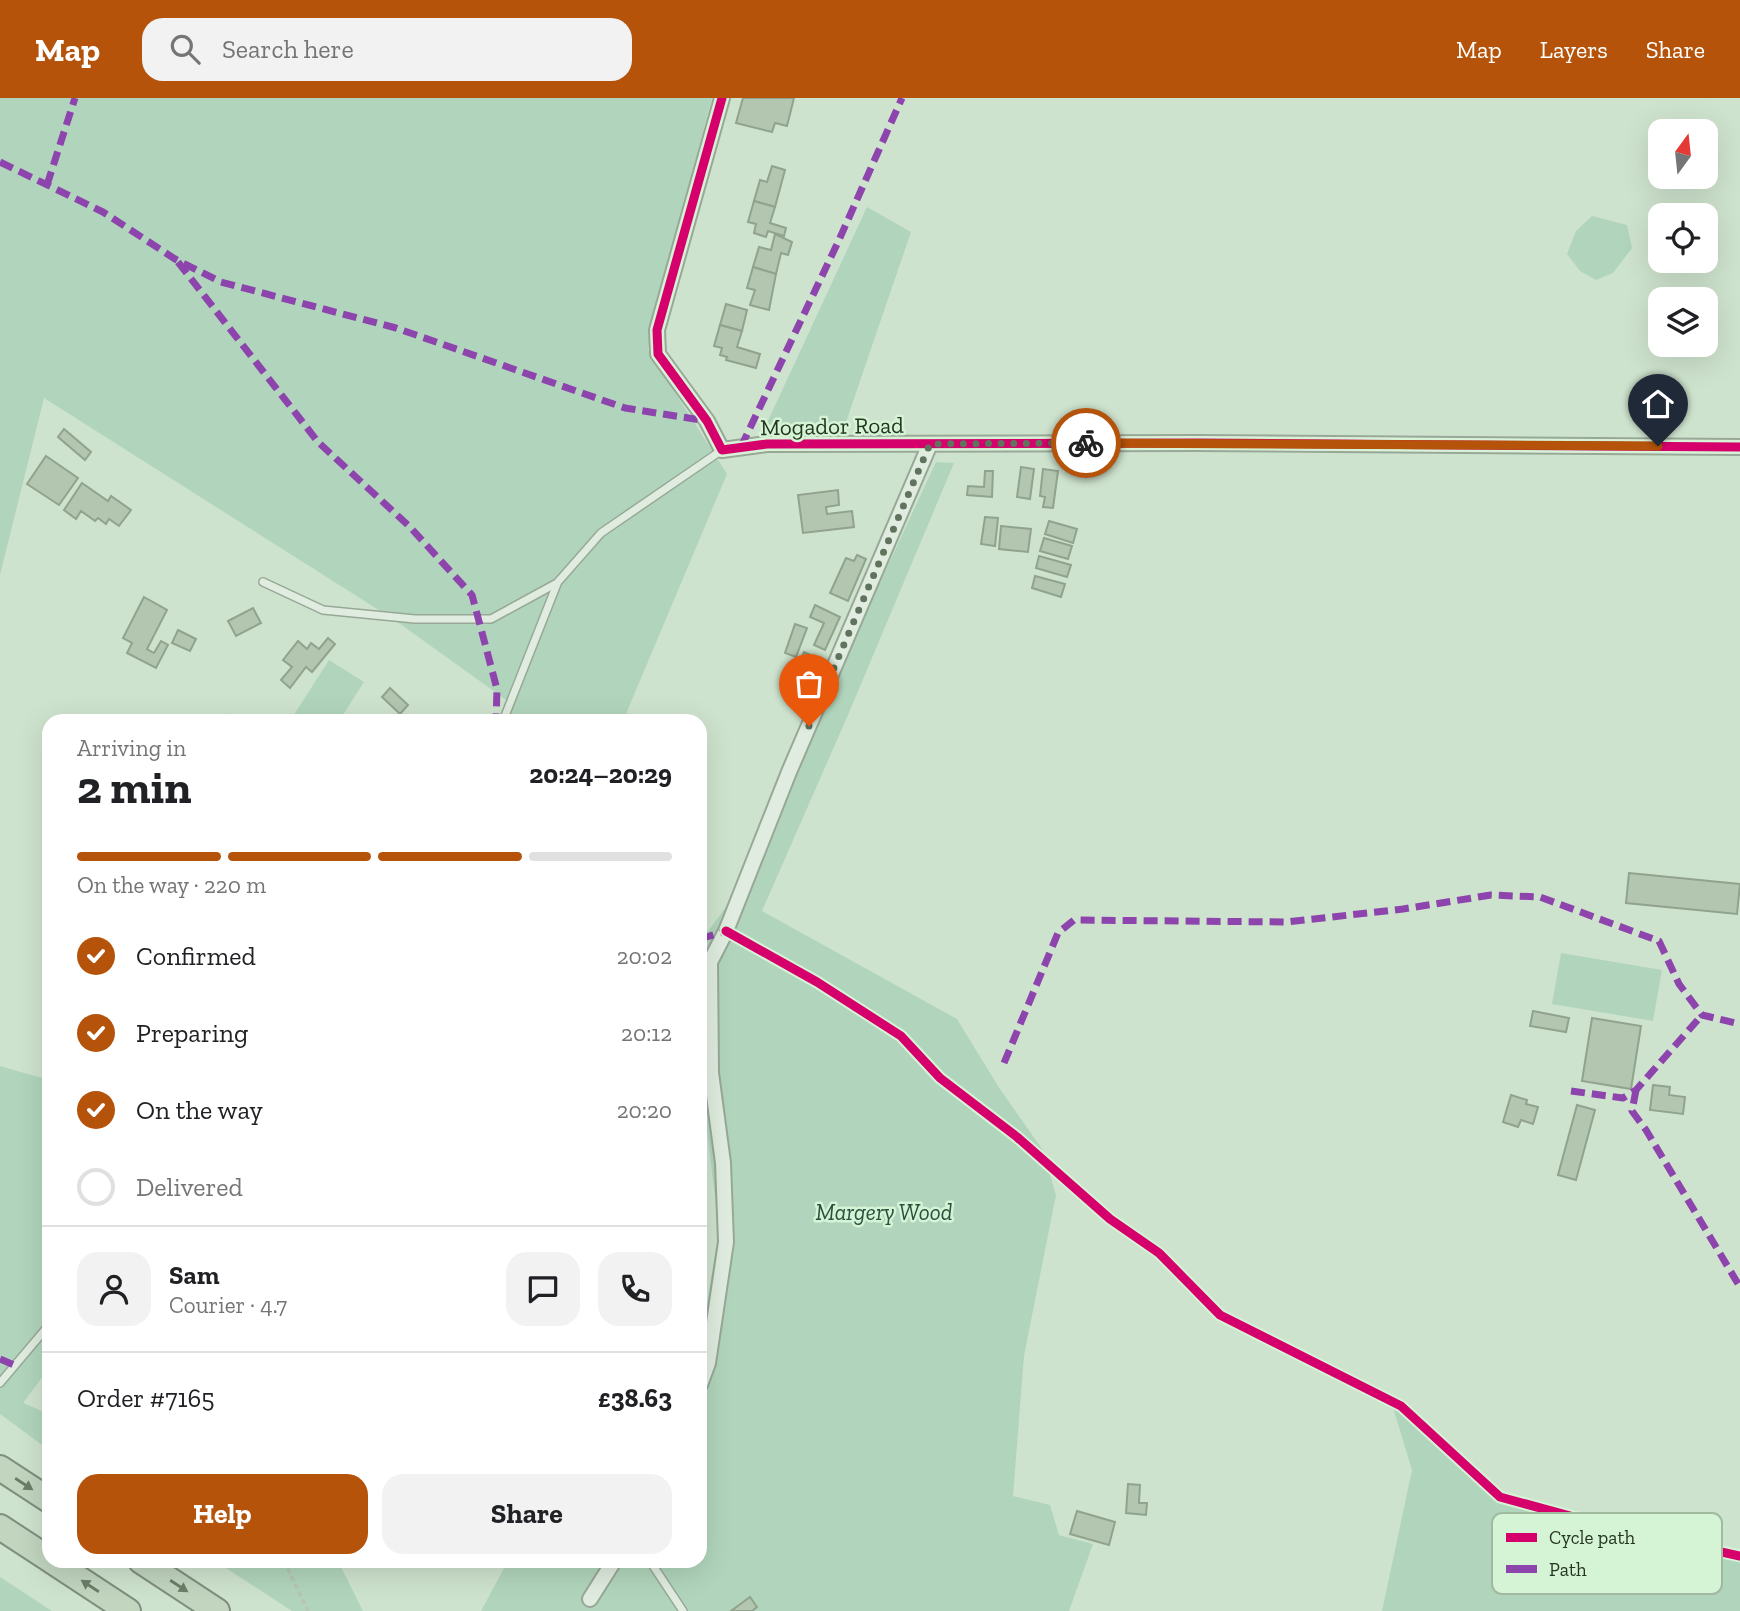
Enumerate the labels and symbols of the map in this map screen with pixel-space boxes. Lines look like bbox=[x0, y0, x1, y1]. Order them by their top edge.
north arrow bbox=[1648, 119, 1718, 189]
pin bbox=[1628, 374, 1688, 446]
courier bbox=[1051, 408, 1121, 478]
street label: Mogador Road bbox=[760, 411, 904, 441]
pin bbox=[779, 654, 839, 726]
park label: Margery Wood bbox=[815, 1198, 953, 1226]
one-way arrow bbox=[15, 1477, 34, 1490]
legend bbox=[1492, 1513, 1722, 1594]
text: Cycle path bbox=[1549, 1526, 1635, 1549]
text: Path bbox=[1549, 1558, 1587, 1581]
one-way arrow bbox=[81, 1579, 99, 1593]
one-way arrow bbox=[170, 1579, 188, 1593]

